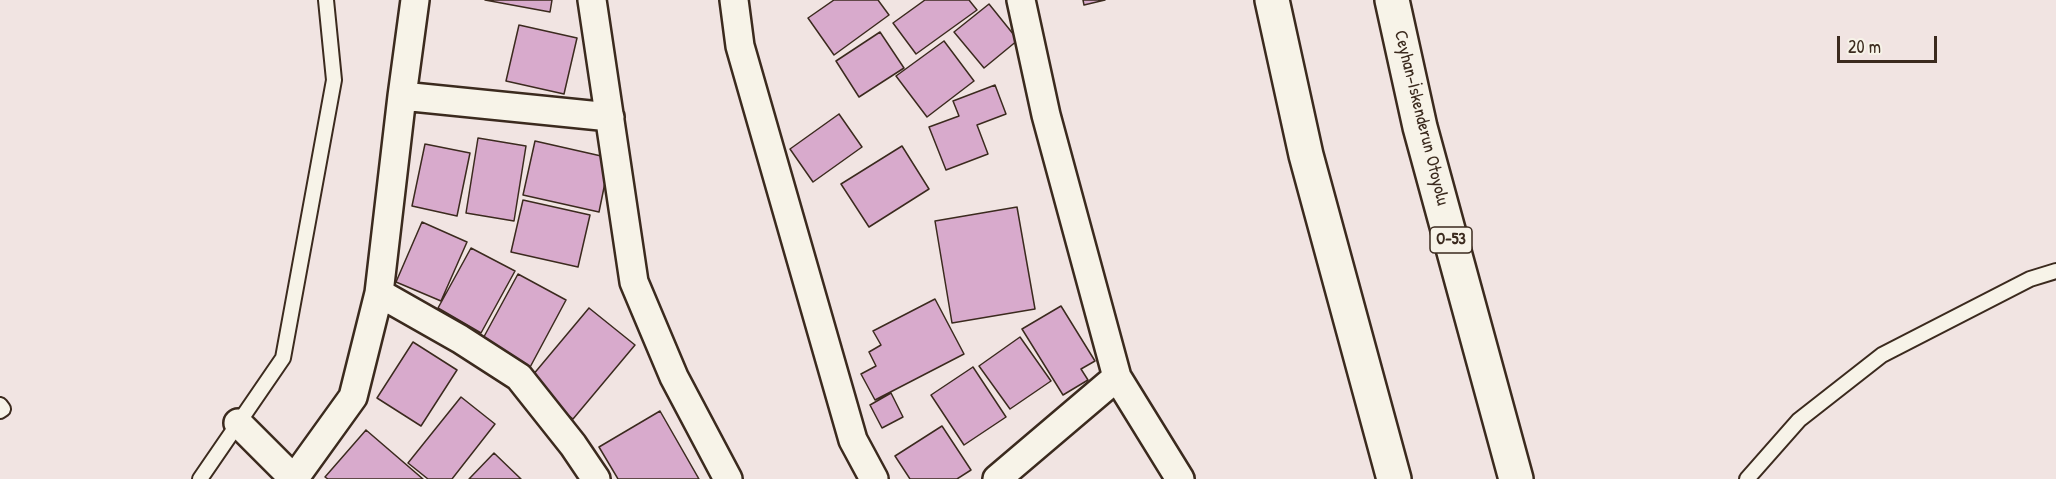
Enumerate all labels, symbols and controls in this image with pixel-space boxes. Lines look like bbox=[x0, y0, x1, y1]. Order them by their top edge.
scale bar bbox=[1840, 24, 1940, 62]
street label: Ceyhan-İskenderun Otoyolu bbox=[1389, 28, 1453, 208]
text: 20 m bbox=[1848, 34, 1881, 59]
road number: O-53 bbox=[1430, 227, 1472, 253]

